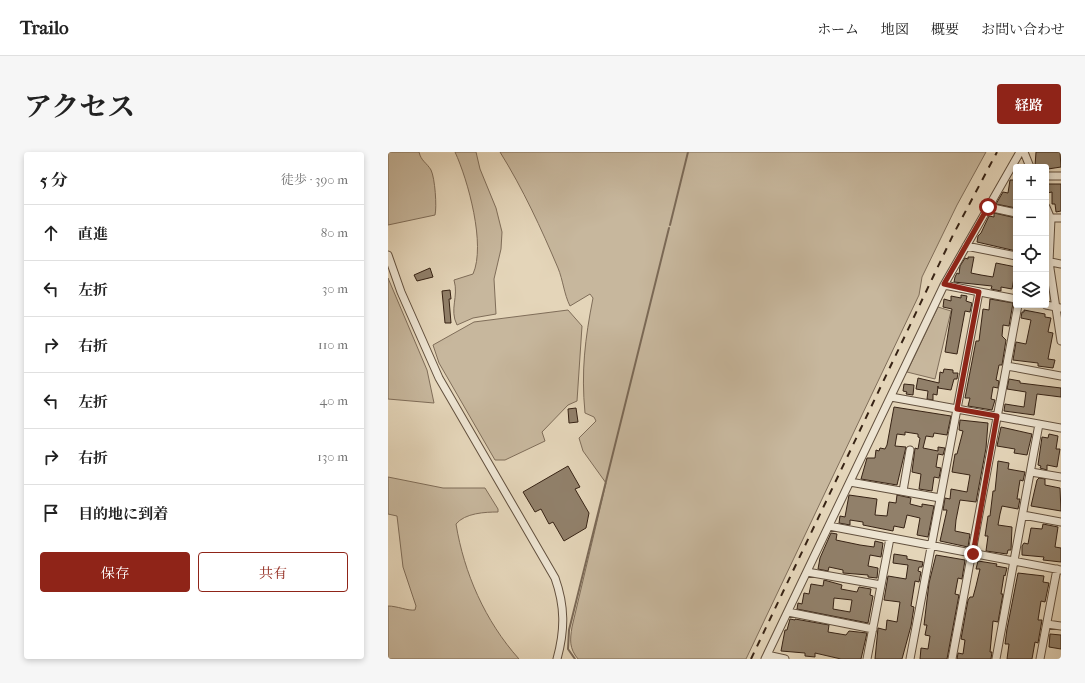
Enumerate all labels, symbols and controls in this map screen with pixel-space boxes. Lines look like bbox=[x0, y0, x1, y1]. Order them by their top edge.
text: Trailo bbox=[20, 17, 69, 39]
text: ホーム bbox=[817, 21, 859, 38]
text: 地図 bbox=[881, 21, 909, 38]
text: 概要 bbox=[931, 21, 959, 38]
text: お問い合わせ bbox=[981, 21, 1065, 38]
button: 経路 bbox=[997, 84, 1061, 124]
text: アクセス bbox=[24, 90, 135, 123]
map controls bbox=[1013, 164, 1049, 308]
button: + bbox=[1013, 164, 1049, 200]
text: 5 分 bbox=[40, 170, 68, 190]
text: 徒歩 · 390 m bbox=[281, 172, 348, 187]
route start bbox=[979, 198, 997, 216]
button: − bbox=[1013, 200, 1049, 236]
icon: ahead bbox=[40, 222, 62, 244]
text: 直進 bbox=[78, 225, 108, 243]
text: 80 m bbox=[321, 225, 348, 240]
button: locate bbox=[1013, 236, 1049, 272]
button: layers bbox=[1013, 272, 1049, 308]
icon: left bbox=[40, 278, 62, 300]
text: 左折 bbox=[78, 281, 108, 299]
text: 30 m bbox=[322, 281, 348, 296]
icon: right bbox=[40, 334, 62, 356]
text: 右折 bbox=[78, 337, 108, 355]
text: 110 m bbox=[318, 337, 348, 352]
icon: left bbox=[40, 390, 62, 412]
text: 左折 bbox=[78, 393, 108, 411]
text: 40 m bbox=[320, 393, 348, 408]
icon: right bbox=[40, 446, 62, 468]
text: 右折 bbox=[78, 449, 108, 467]
text: 130 m bbox=[317, 449, 348, 464]
icon: arrive bbox=[40, 502, 62, 524]
text: 目的地に到着 bbox=[78, 505, 168, 523]
route end bbox=[964, 545, 982, 563]
button: 保存 bbox=[40, 552, 190, 592]
button: 共有 bbox=[198, 552, 348, 592]

